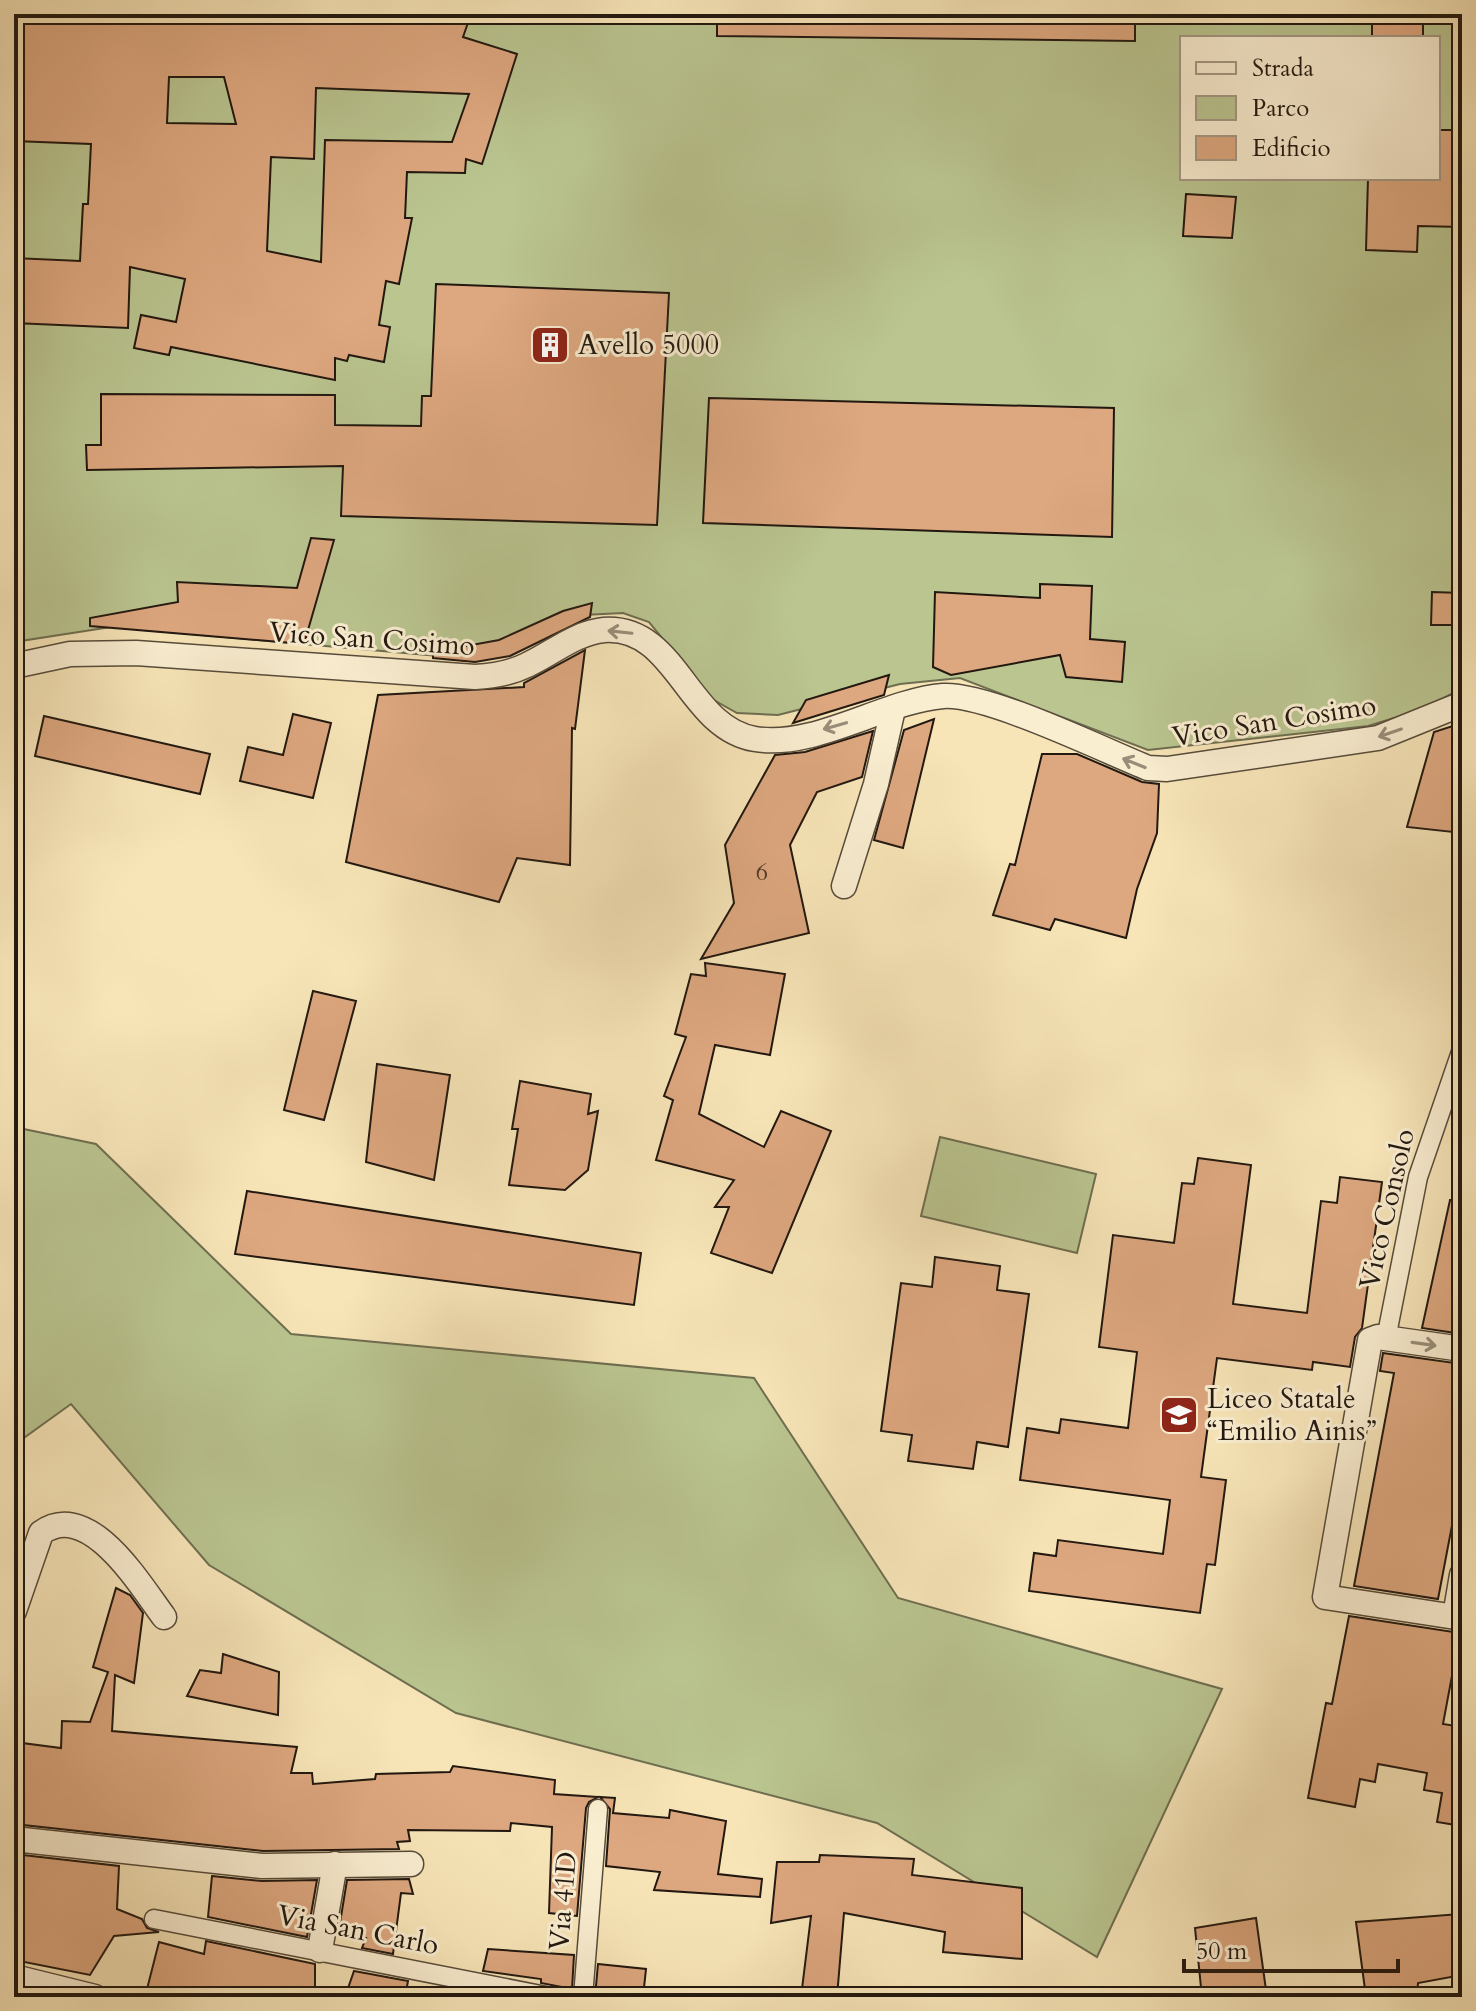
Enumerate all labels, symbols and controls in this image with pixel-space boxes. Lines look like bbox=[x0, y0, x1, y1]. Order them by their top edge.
legend bbox=[1180, 36, 1440, 180]
text: Strada bbox=[1252, 52, 1315, 85]
text: Parco bbox=[1252, 92, 1309, 125]
text: Edificio bbox=[1252, 132, 1331, 165]
building icon: Avello 5000 bbox=[529, 324, 571, 366]
place label: Avello 5000 bbox=[578, 326, 719, 364]
street label: Vico San Cosimo bbox=[268, 613, 476, 665]
one-way arrow bbox=[607, 624, 634, 639]
street label: Vico San Cosimo bbox=[1169, 686, 1379, 756]
one-way arrow bbox=[822, 719, 848, 734]
one-way arrow bbox=[1378, 727, 1403, 741]
one-way arrow bbox=[1122, 754, 1147, 769]
house number: 6 bbox=[756, 856, 768, 889]
street label: Vico Consolo bbox=[1350, 1125, 1424, 1293]
one-way arrow bbox=[1411, 1337, 1436, 1352]
place label: Liceo Statale “Emilio Ainis” bbox=[1207, 1380, 1376, 1450]
school or university icon: Liceo Statale “Emilio Ainis” bbox=[1158, 1394, 1200, 1436]
street label: Via 41D bbox=[540, 1850, 586, 1952]
street label: Via San Carlo bbox=[274, 1896, 442, 1964]
scale bar bbox=[1184, 1923, 1398, 1973]
text: 50 m bbox=[1196, 1935, 1248, 1968]

